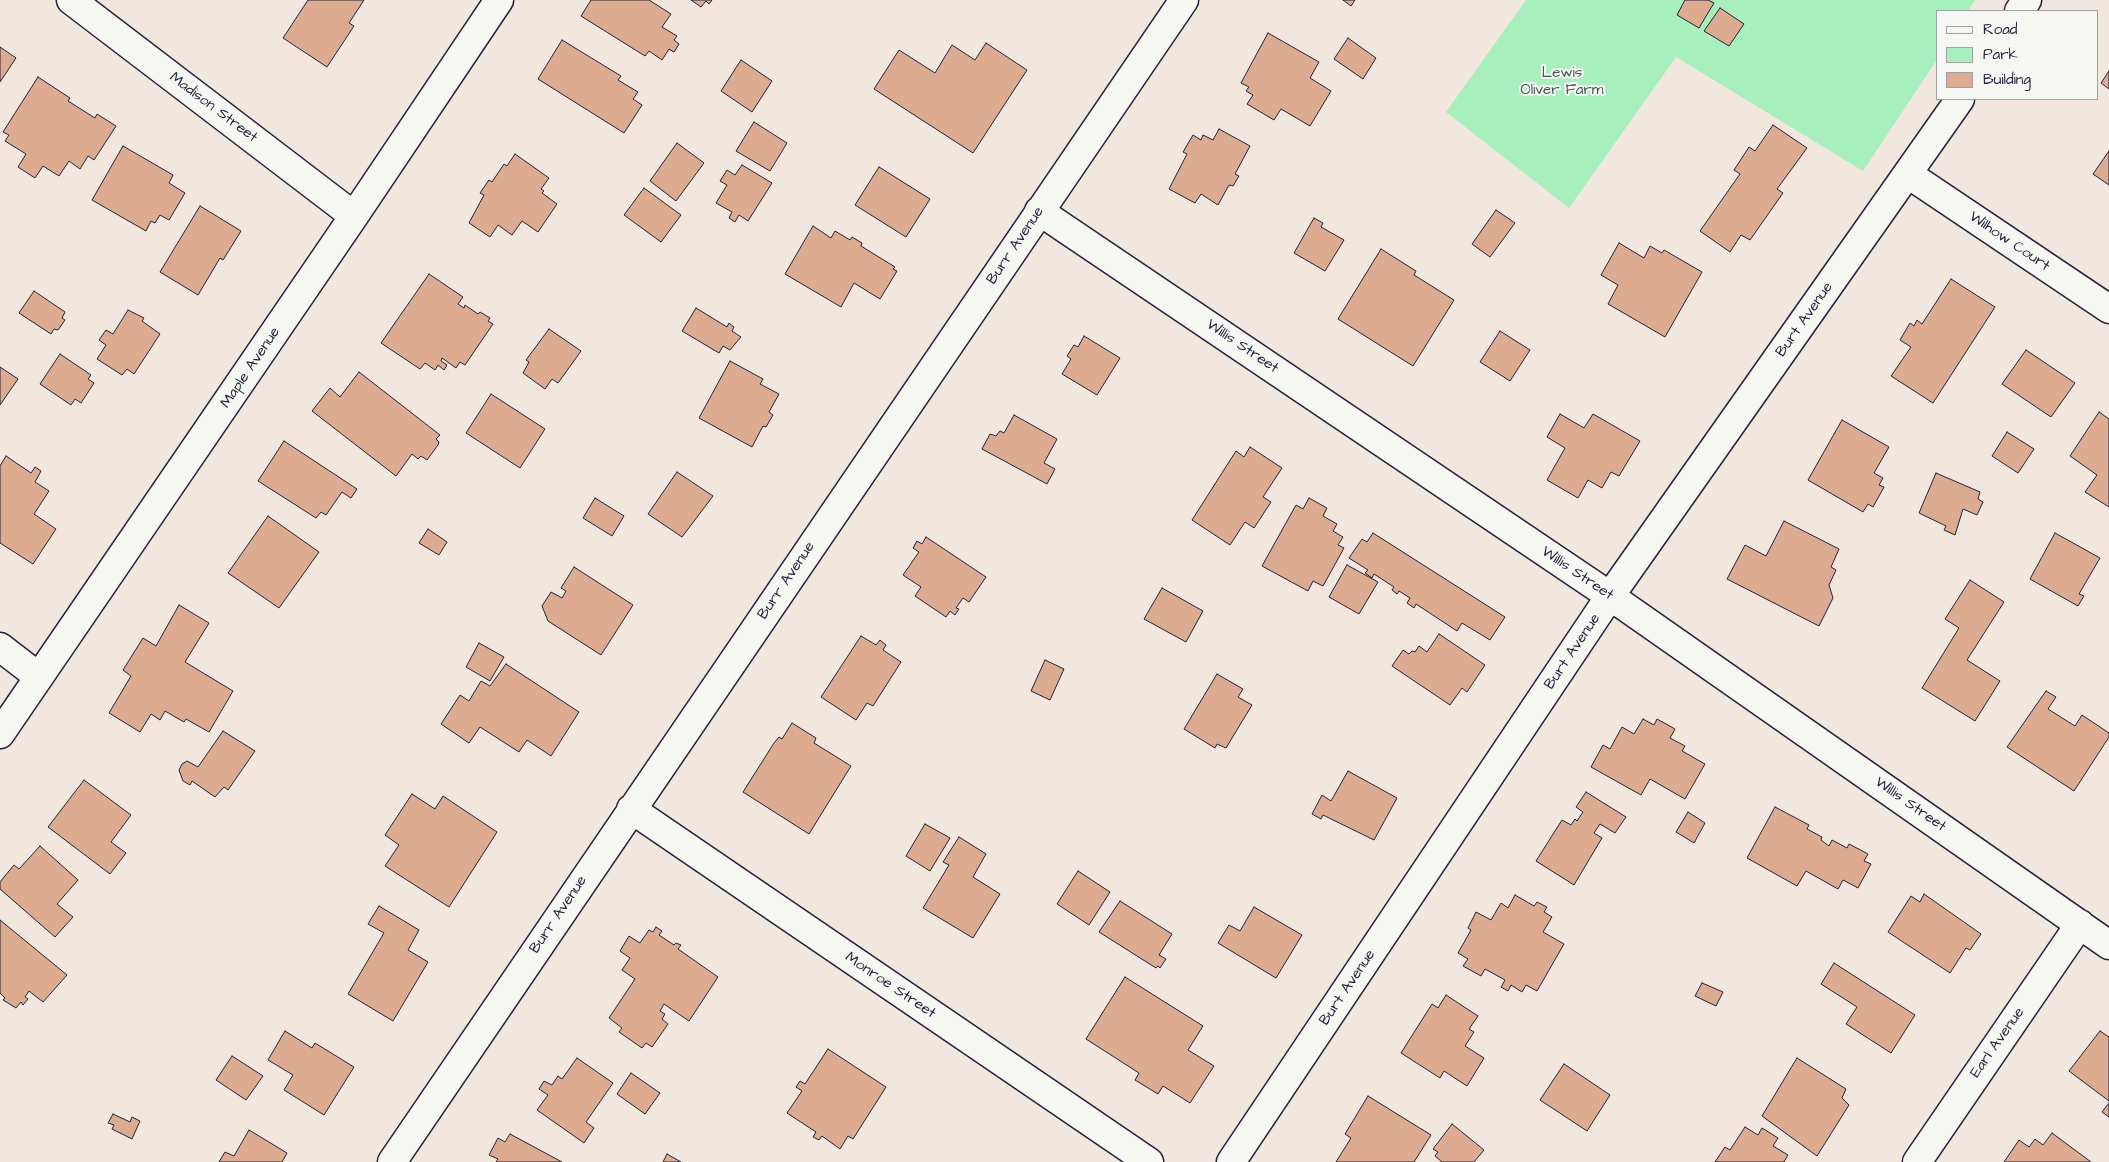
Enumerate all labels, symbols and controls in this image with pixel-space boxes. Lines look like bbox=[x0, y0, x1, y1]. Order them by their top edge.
legend bbox=[1936, 10, 2099, 100]
text: Road bbox=[1983, 19, 2017, 40]
text: Park bbox=[1983, 44, 2018, 65]
park label: Lewis Oliver Farm bbox=[1521, 65, 1603, 100]
street label: Madison Street bbox=[165, 69, 261, 147]
text: Building bbox=[1983, 69, 2031, 90]
street label: Burr Avenue bbox=[983, 204, 1049, 288]
street label: Wilhow Court bbox=[1965, 208, 2053, 276]
street label: Burt Avenue bbox=[1773, 279, 1837, 361]
street label: Willis Street bbox=[1202, 316, 1282, 378]
street label: Maple Avenue bbox=[217, 324, 285, 412]
street label: Burr Avenue bbox=[754, 539, 820, 623]
street label: Willis Street bbox=[1537, 543, 1617, 605]
street label: Burt Avenue bbox=[1541, 611, 1605, 693]
street label: Willis Street bbox=[1871, 774, 1949, 836]
street label: Burr Avenue bbox=[526, 873, 592, 957]
street label: Burt Avenue bbox=[1316, 947, 1380, 1029]
street label: Monroe Street bbox=[841, 949, 939, 1023]
street label: Earl Avenue bbox=[1967, 1004, 2029, 1082]

